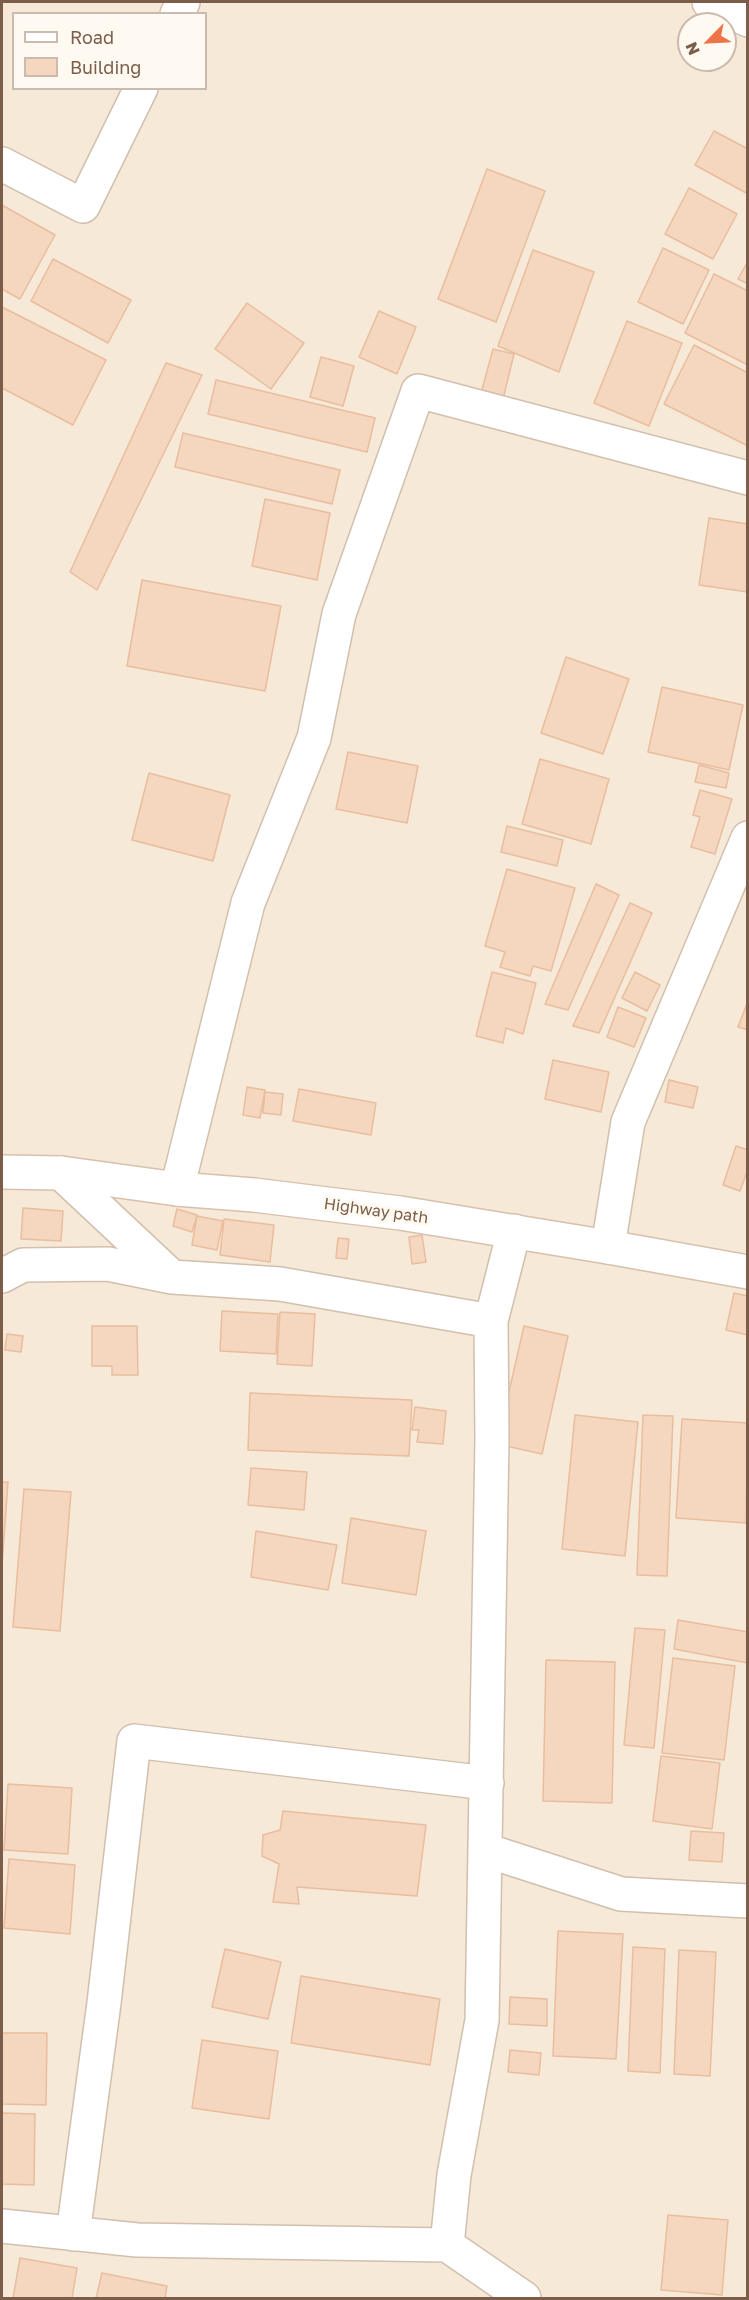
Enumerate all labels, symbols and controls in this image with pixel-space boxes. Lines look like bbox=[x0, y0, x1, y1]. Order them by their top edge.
legend bbox=[12, 12, 207, 90]
north arrow bbox=[677, 12, 737, 72]
text: Road bbox=[70, 26, 114, 48]
text: N bbox=[681, 39, 704, 58]
text: Building bbox=[70, 56, 141, 78]
street label: Highway path bbox=[323, 1194, 429, 1228]

